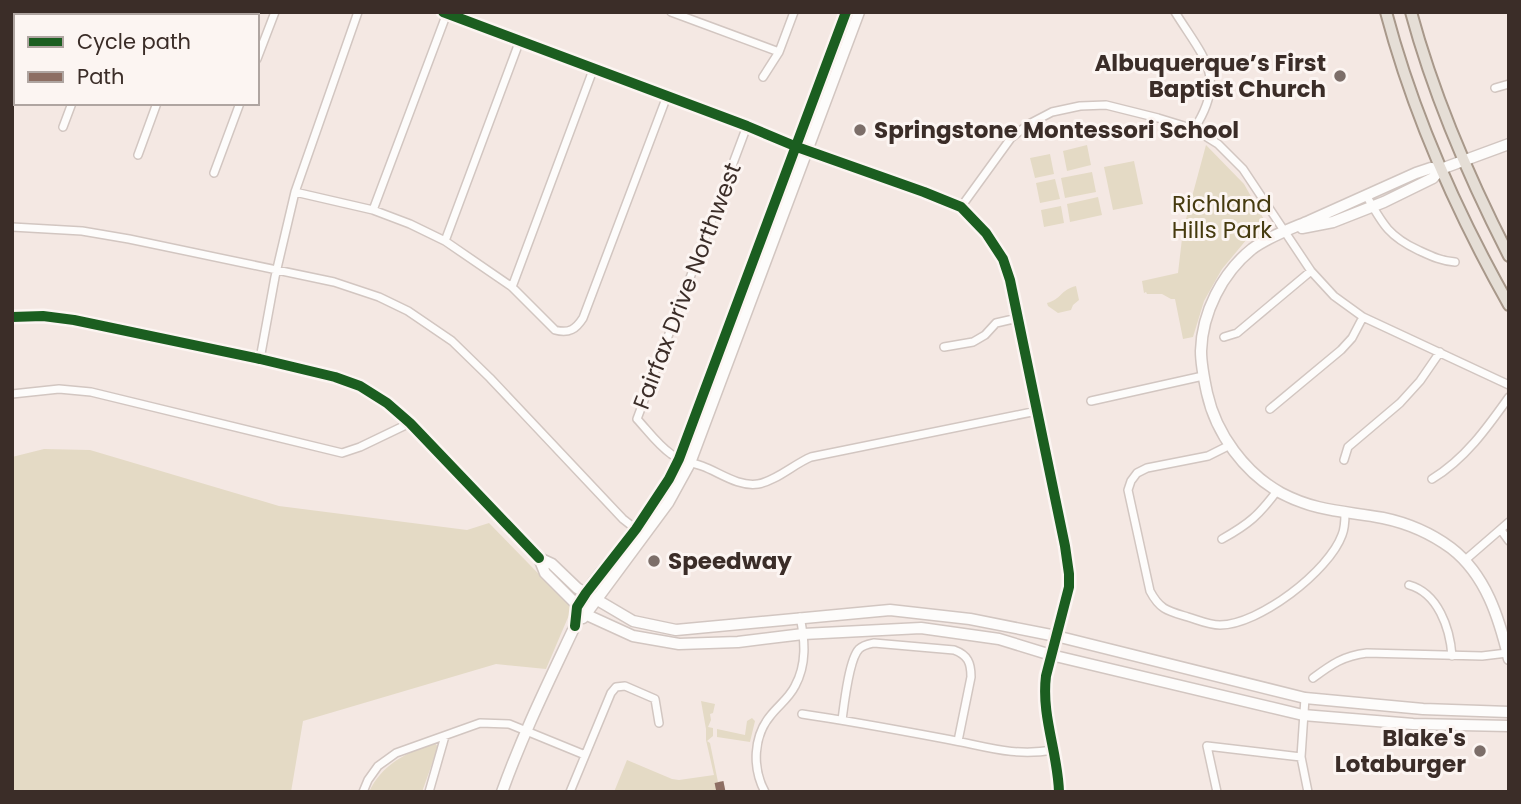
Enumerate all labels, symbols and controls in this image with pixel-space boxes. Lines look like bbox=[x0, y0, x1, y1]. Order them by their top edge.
legend bbox=[14, 14, 259, 105]
text: Cycle path bbox=[77, 27, 191, 56]
place label: Albuquerque’s First Baptist Church bbox=[1094, 47, 1326, 105]
text: Path bbox=[77, 62, 124, 91]
marker: Albuquerque’s First Baptist Church bbox=[1332, 68, 1348, 84]
place label: Springstone Montessori School bbox=[874, 114, 1239, 146]
marker: Springstone Montessori School bbox=[852, 122, 868, 138]
street label: Fairfax Drive Northwest bbox=[625, 158, 749, 414]
park label: Richland Hills Park bbox=[1172, 188, 1272, 246]
place label: Speedway bbox=[668, 545, 792, 577]
marker: Speedway bbox=[646, 553, 662, 569]
place label: Blake's Lotaburger bbox=[1335, 722, 1466, 780]
marker: Blake's Lotaburger bbox=[1472, 743, 1488, 759]

